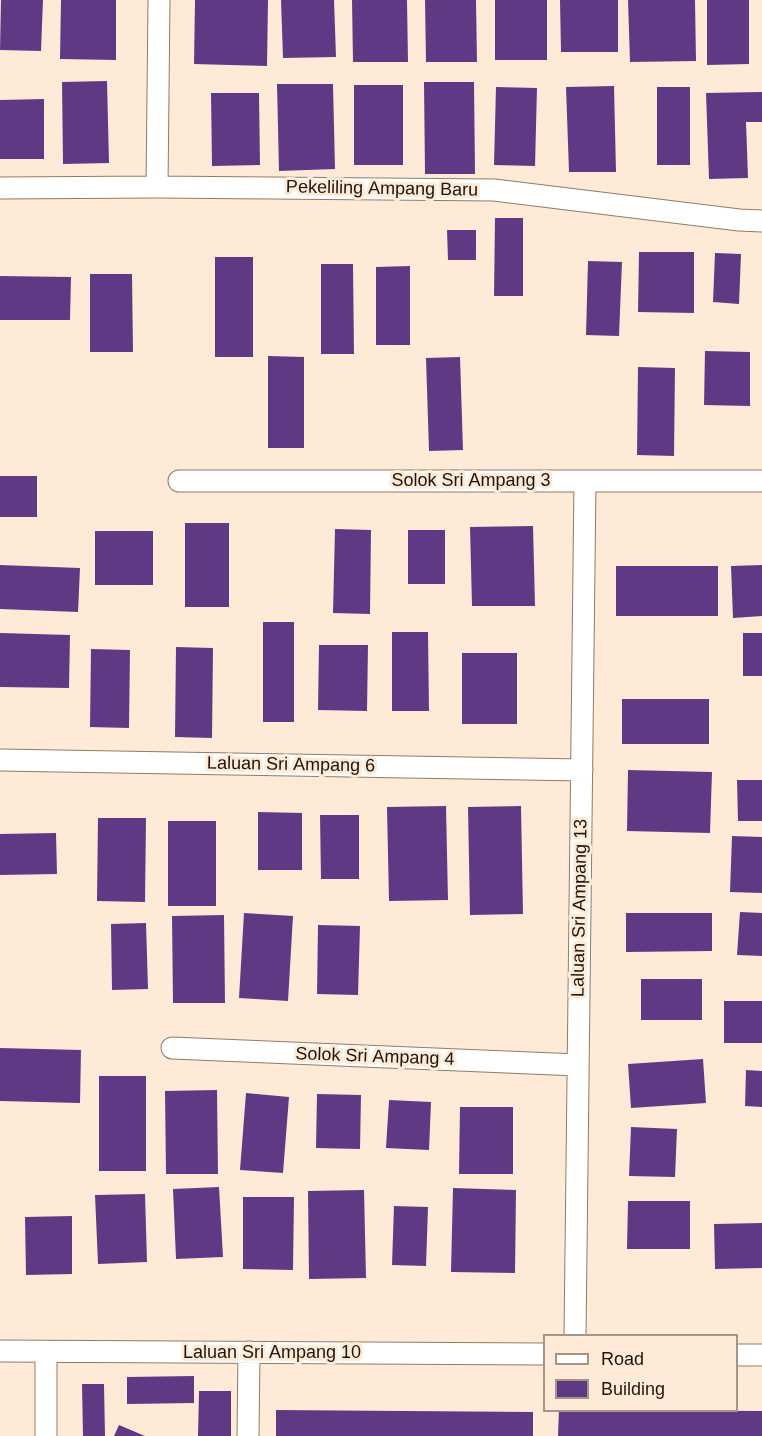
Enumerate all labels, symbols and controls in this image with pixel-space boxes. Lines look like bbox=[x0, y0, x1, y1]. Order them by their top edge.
street label: Pekeliling Ampang Baru bbox=[286, 177, 478, 201]
street label: Solok Sri Ampang 3 bbox=[391, 470, 551, 492]
street label: Laluan Sri Ampang 6 bbox=[207, 753, 375, 777]
street label: Laluan Sri Ampang 13 bbox=[568, 819, 592, 997]
street label: Solok Sri Ampang 4 bbox=[295, 1043, 455, 1071]
legend bbox=[543, 1334, 738, 1412]
street label: Laluan Sri Ampang 10 bbox=[183, 1342, 361, 1364]
text: Road bbox=[601, 1349, 644, 1369]
text: Building bbox=[601, 1379, 665, 1399]

